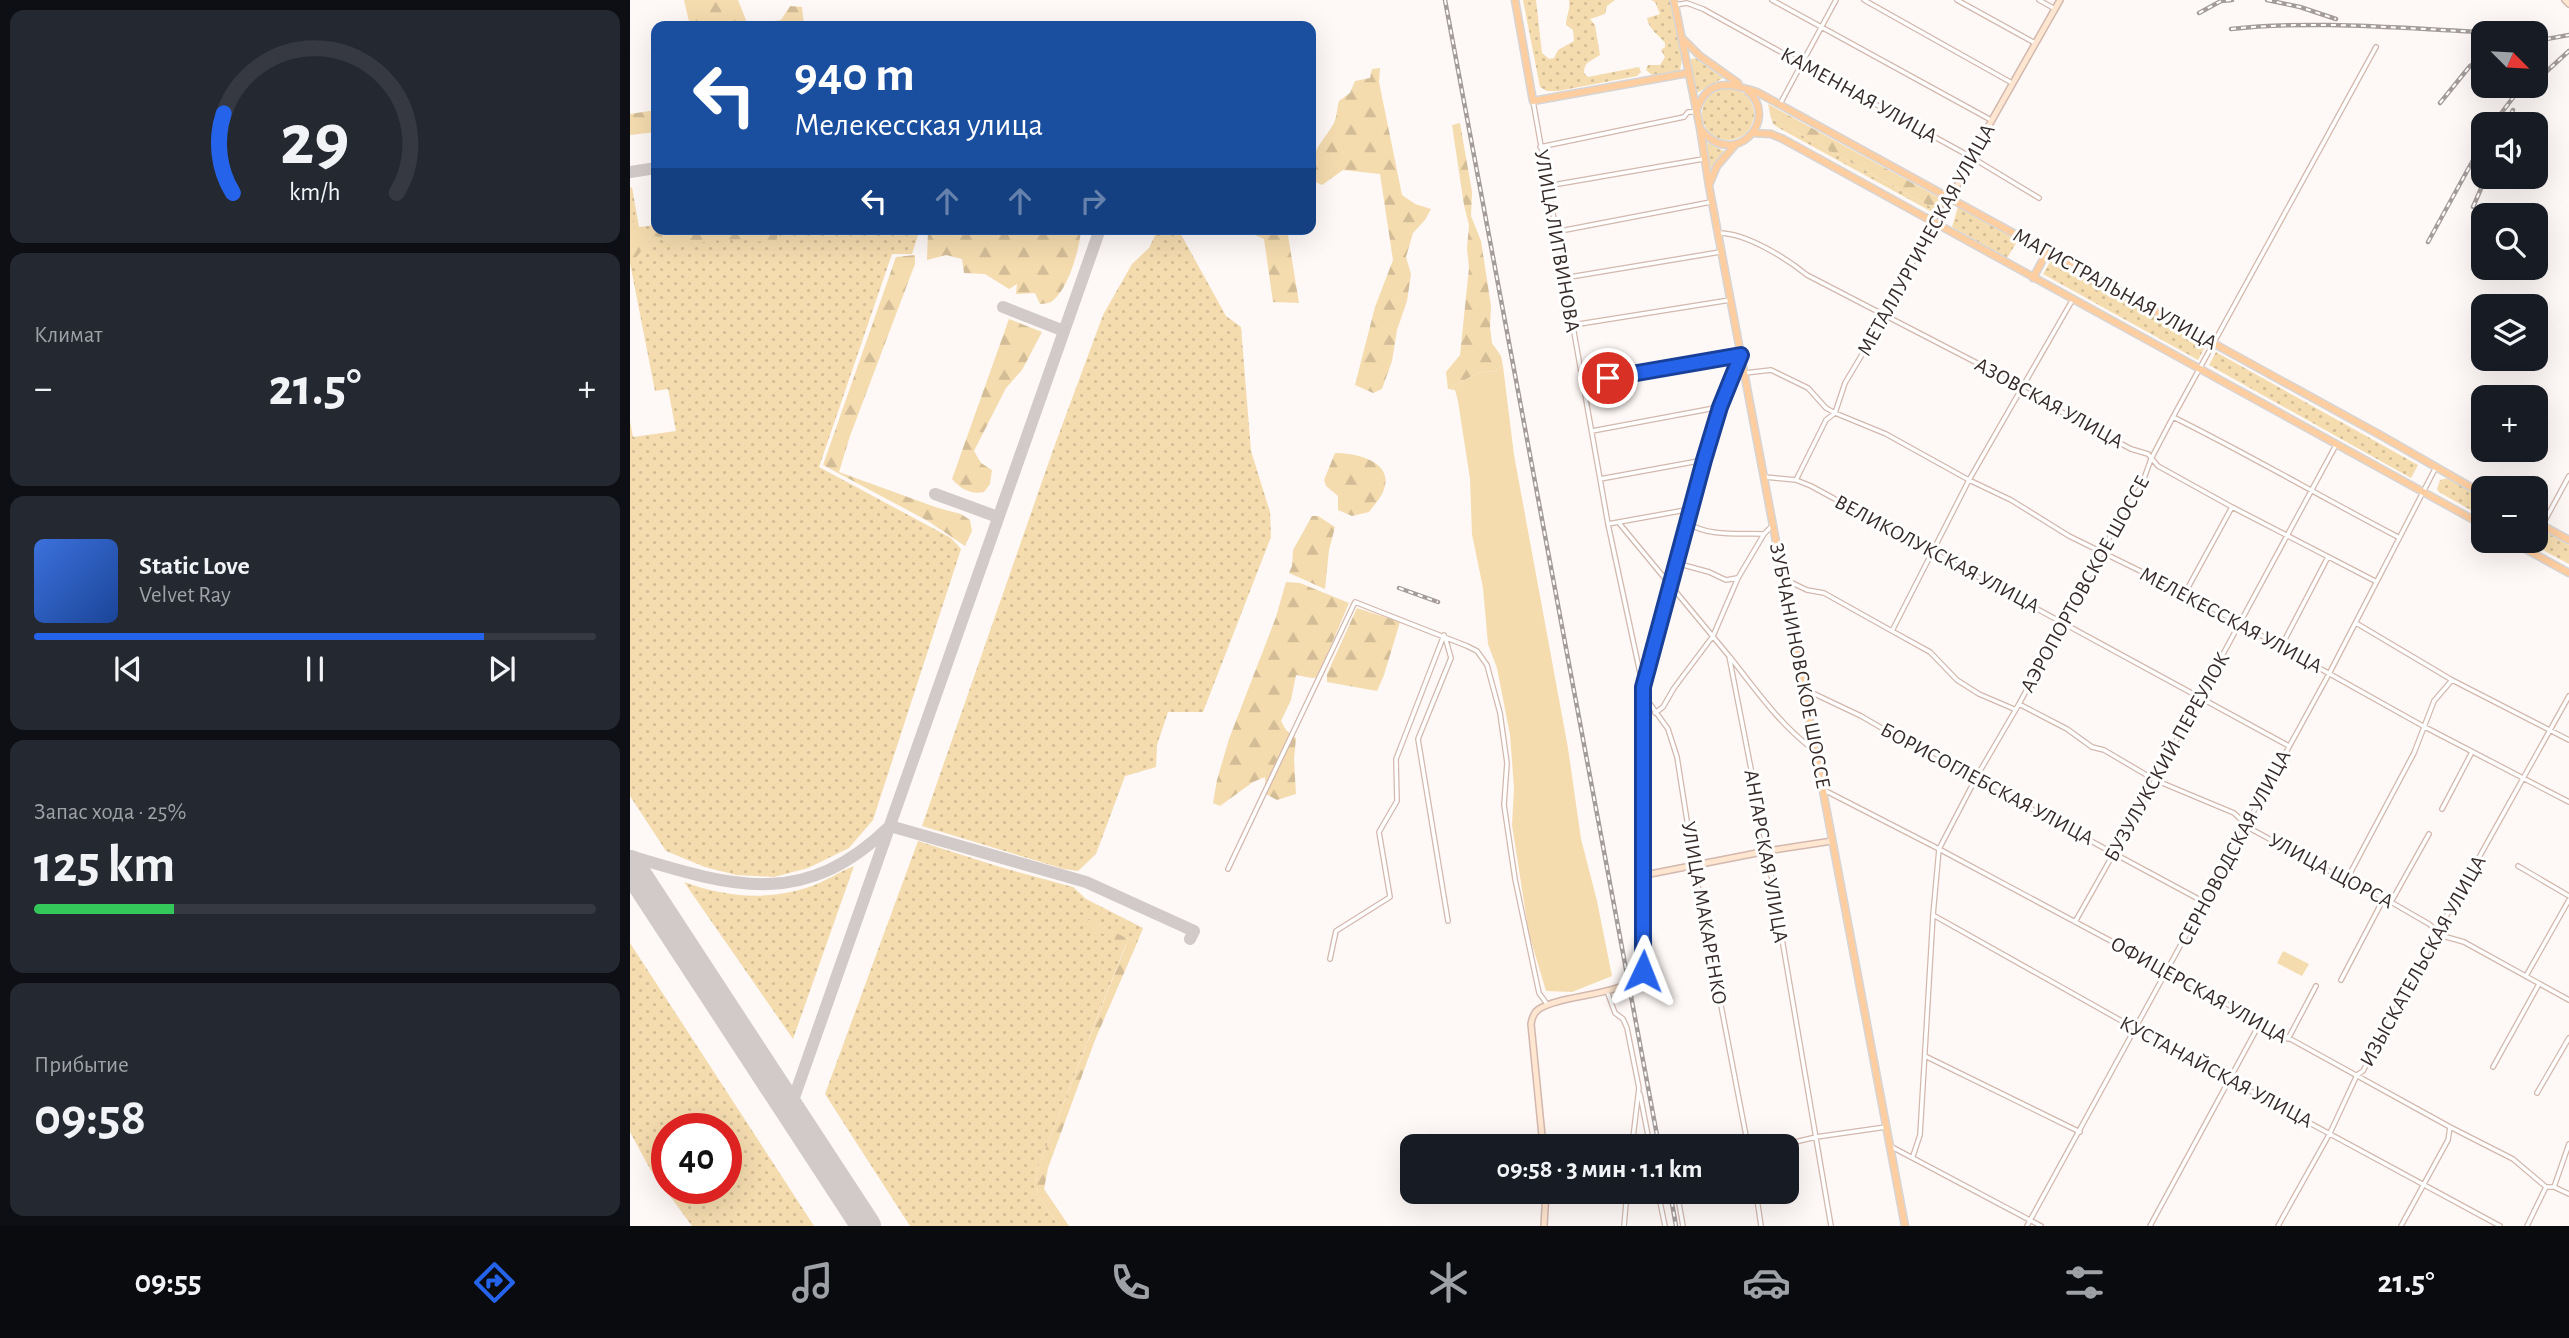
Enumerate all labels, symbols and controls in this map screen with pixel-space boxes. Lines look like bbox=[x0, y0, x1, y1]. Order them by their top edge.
north arrow bbox=[2471, 21, 2548, 98]
map controls bbox=[2471, 21, 2548, 553]
street label: КАМЕННАЯ УЛИЦА bbox=[1777, 43, 1941, 147]
icon: left bbox=[679, 49, 770, 140]
text: 940 m bbox=[794, 51, 915, 100]
text: 29 bbox=[280, 105, 350, 178]
text: Мелекесская улица bbox=[794, 109, 1043, 141]
button: sound bbox=[2471, 112, 2548, 189]
street label: МЕТАЛЛУРГИЧЕСКАЯ УЛИЦА bbox=[1853, 120, 1999, 360]
street label: УЛИЦА ЛИТВИНОВА bbox=[1531, 148, 1583, 334]
text: km/h bbox=[289, 179, 341, 204]
icon: left bbox=[855, 182, 893, 220]
icon: ahead bbox=[928, 182, 966, 220]
icon: ahead bbox=[1001, 182, 1039, 220]
icon: right bbox=[1074, 182, 1112, 220]
button: search bbox=[2471, 203, 2548, 280]
street label: МАГИСТРАЛЬНАЯ УЛИЦА bbox=[2010, 224, 2220, 354]
button: layers bbox=[2471, 294, 2548, 371]
text: Климат bbox=[34, 324, 103, 347]
pin bbox=[1578, 348, 1638, 408]
street label: АЗОВСКАЯ УЛИЦА bbox=[1971, 354, 2127, 452]
icon: arrive bbox=[1589, 359, 1627, 397]
text: 21.5° bbox=[269, 362, 361, 414]
text: − bbox=[34, 370, 52, 408]
text: + bbox=[578, 370, 596, 408]
button: + bbox=[2471, 385, 2548, 462]
street label: АЭРОПОРТОВСКОЕ ШОССЕ bbox=[2017, 472, 2153, 696]
button: − bbox=[2471, 476, 2548, 553]
street label: ВЕЛИКОЛУКСКАЯ УЛИЦА bbox=[1831, 491, 2043, 617]
street label: ЗУБЧАНИНОВСКОЕ ШОССЕ bbox=[1766, 541, 1834, 791]
text: Static Love bbox=[139, 553, 250, 579]
street label: МЕЛЕКЕССКАЯ УЛИЦА bbox=[2136, 563, 2326, 677]
text: Velvet Ray bbox=[139, 584, 231, 607]
street label: БУЗУЛУКСКИЙ ПЕРЕУЛОК bbox=[2100, 648, 2233, 865]
icon: previous bbox=[109, 650, 147, 688]
icon: pause bbox=[296, 650, 334, 688]
icon: next bbox=[483, 650, 521, 688]
street label: БОРИСОГЛЕБСКАЯ УЛИЦА bbox=[1877, 719, 2097, 849]
street label: СЕРНОВОДСКАЯ УЛИЦА bbox=[2173, 747, 2295, 949]
street label: АНГАРСКАЯ УЛИЦА bbox=[1740, 768, 1792, 944]
text: Запас хода · 25% bbox=[34, 801, 186, 824]
street label: УЛИЦА МАКАРЕНКО bbox=[1678, 820, 1730, 1006]
street label: УЛИЦА ЩОРСА bbox=[2265, 829, 2397, 913]
text: 125 km bbox=[34, 839, 175, 891]
street label: ИЗЫСКАТЕЛЬСКАЯ УЛИЦА bbox=[2356, 852, 2490, 1070]
street label: ОФИЦЕРСКАЯ УЛИЦА bbox=[2107, 933, 2291, 1047]
position arrow bbox=[1606, 934, 1680, 1008]
street label: КУСТАНАЙСКАЯ УЛИЦА bbox=[2116, 1011, 2316, 1132]
text: Прибытие bbox=[34, 1054, 129, 1077]
text: 09:58 bbox=[34, 1092, 146, 1144]
speed limit sign: 40 bbox=[651, 1113, 742, 1204]
text: 09:58 · 3 мин · 1.1 km bbox=[1497, 1156, 1703, 1182]
icon: directions bbox=[470, 1258, 519, 1307]
icon: music bbox=[788, 1258, 837, 1307]
icon: phone bbox=[1106, 1258, 1155, 1307]
icon: climate bbox=[1424, 1258, 1473, 1307]
icon: car bbox=[1742, 1258, 1791, 1307]
icon: filters bbox=[2060, 1258, 2109, 1307]
text: 09:55 bbox=[134, 1266, 202, 1298]
text: 21.5° bbox=[2377, 1266, 2435, 1298]

